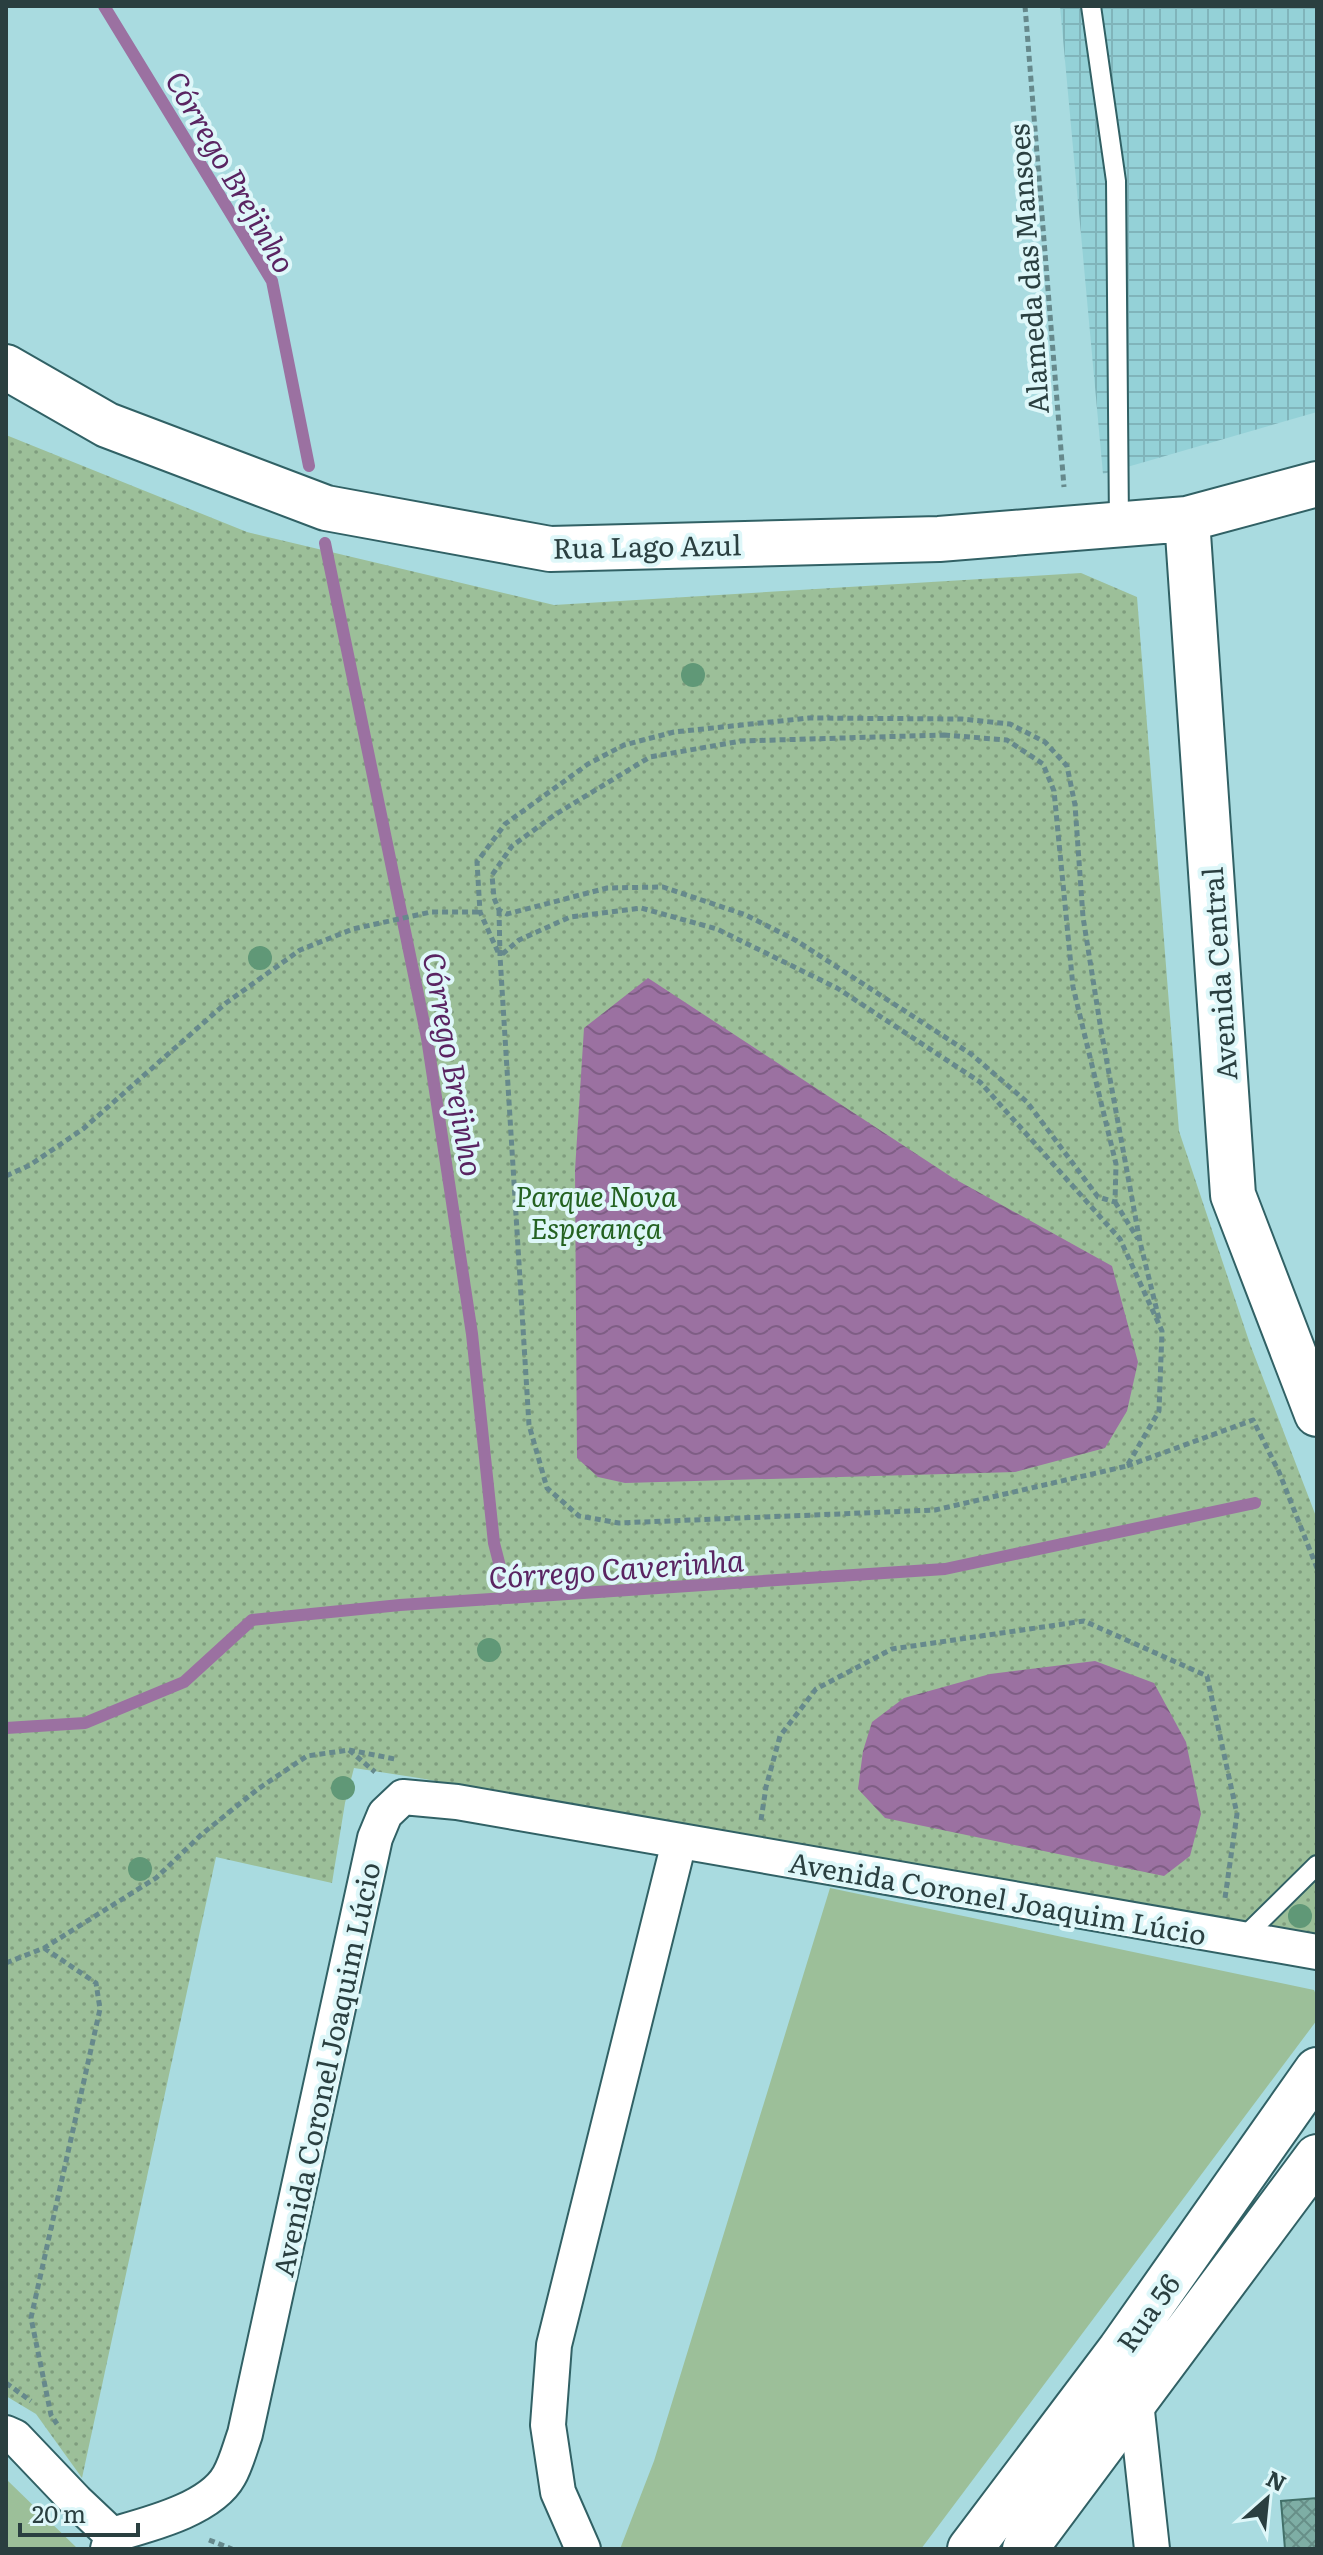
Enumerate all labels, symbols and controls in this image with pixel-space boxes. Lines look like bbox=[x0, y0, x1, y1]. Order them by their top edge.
water label: Córrego Brejinho bbox=[156, 62, 308, 280]
street label: Alameda das Mansoes bbox=[996, 123, 1058, 415]
street label: Rua Lago Azul bbox=[552, 522, 742, 568]
street label: Avenida Central bbox=[1190, 866, 1246, 1082]
water label: Córrego Brejinho bbox=[414, 948, 496, 1180]
park label: Parque Nova Esperança bbox=[515, 1174, 677, 1248]
water label: Córrego Caverinha bbox=[487, 1536, 745, 1598]
street label: Avenida Coronel Joaquim Lúcio bbox=[786, 1840, 1210, 1954]
street label: Avenida Coronel Joaquim Lúcio bbox=[260, 1858, 390, 2280]
street label: Rua 56 bbox=[1105, 2264, 1189, 2360]
north arrow bbox=[1227, 2459, 1307, 2539]
text: N bbox=[1261, 2461, 1292, 2499]
scale bar bbox=[20, 2487, 138, 2537]
text: 20 m bbox=[32, 2495, 86, 2530]

